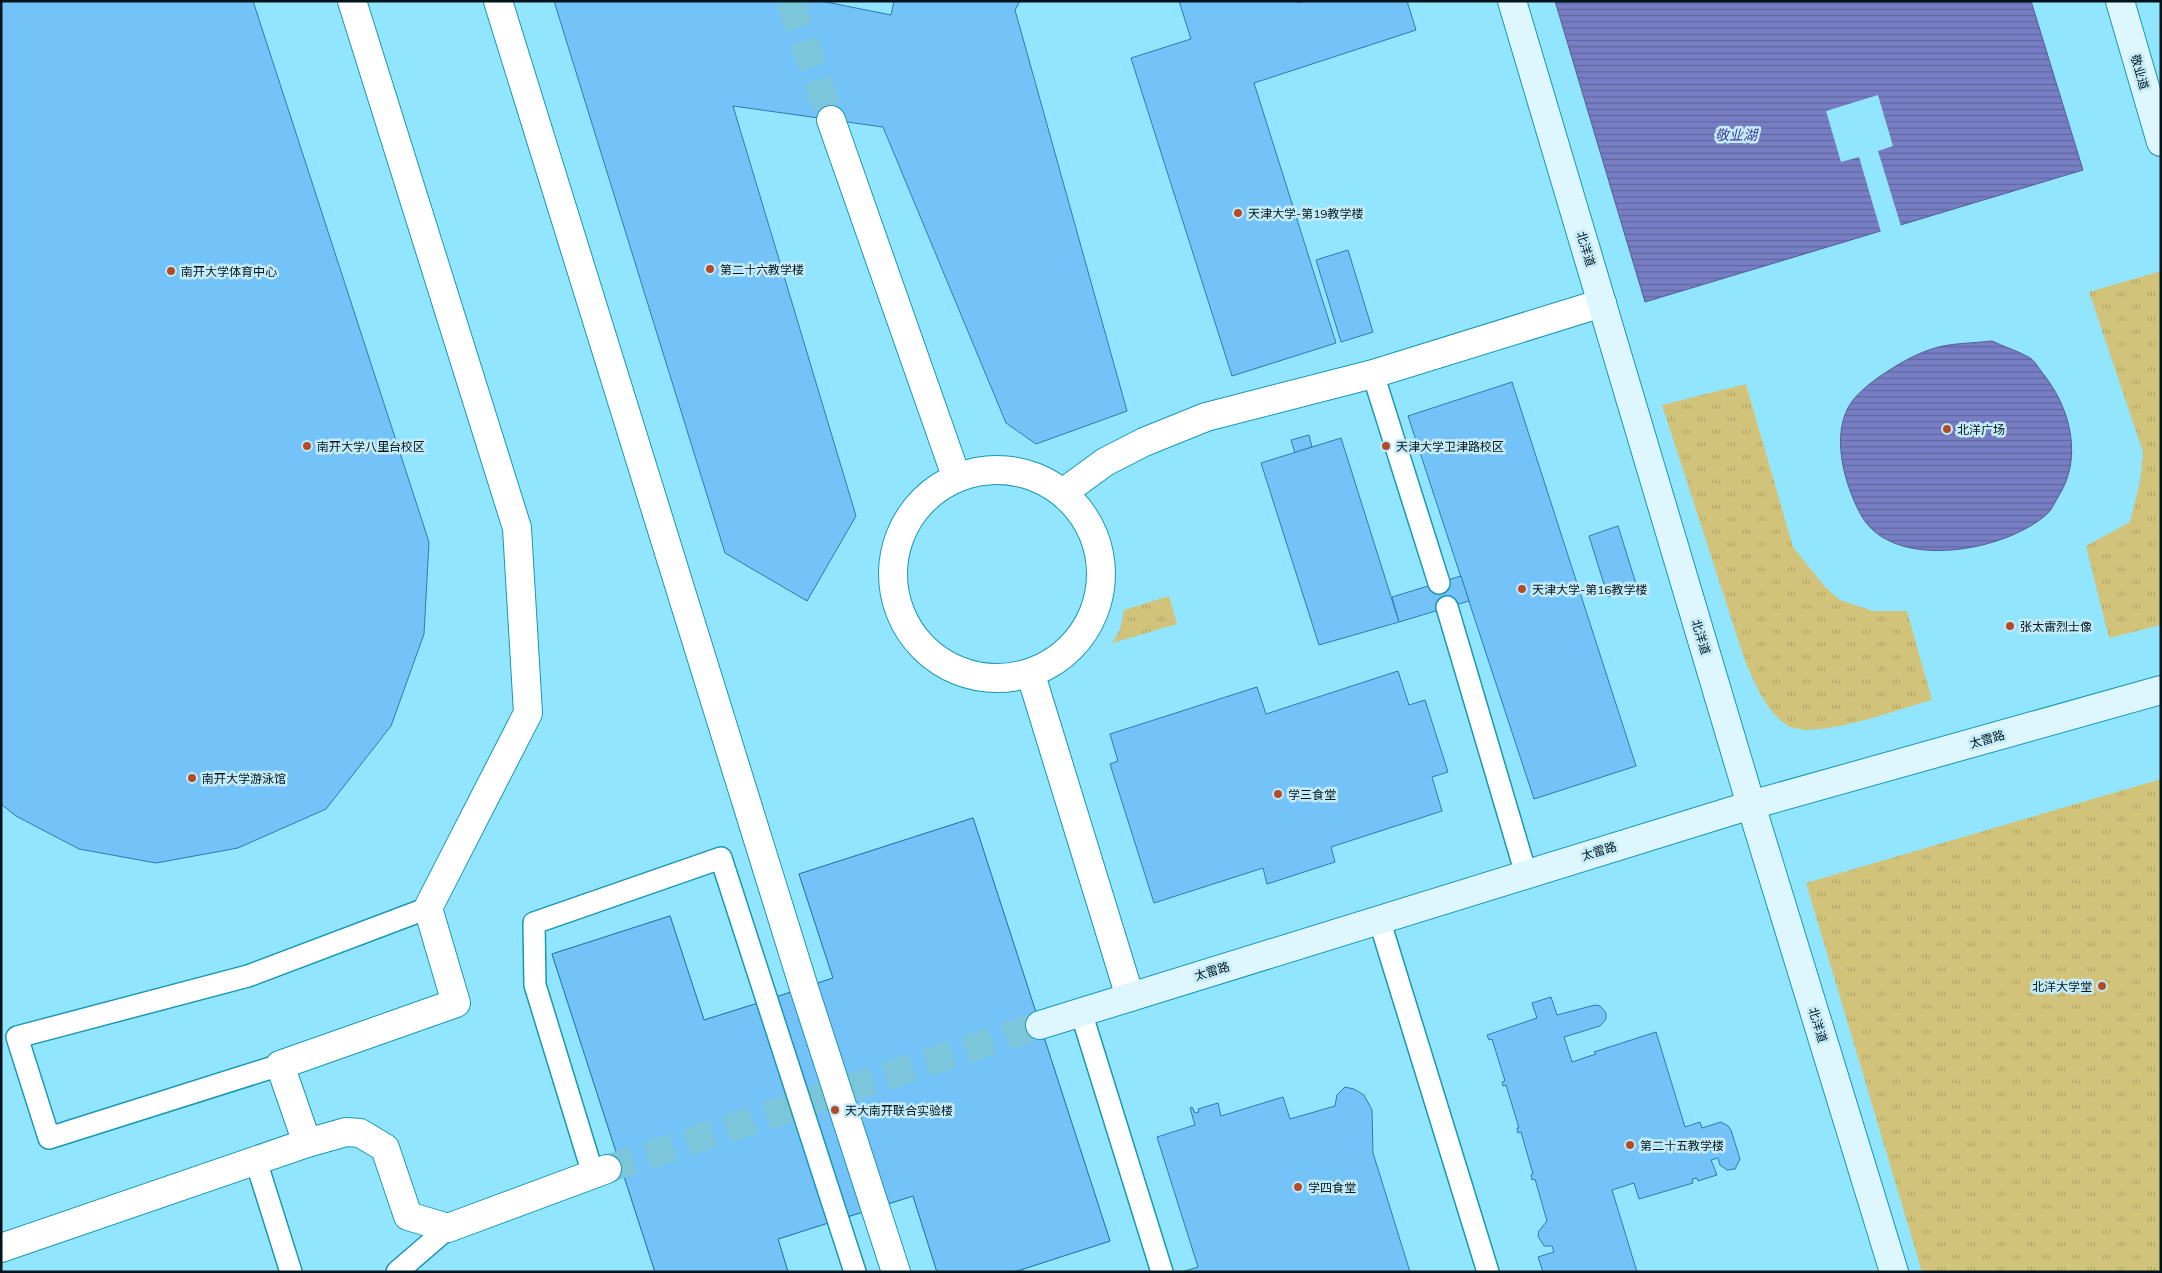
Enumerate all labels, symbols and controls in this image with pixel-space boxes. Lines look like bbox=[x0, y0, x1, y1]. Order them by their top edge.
street label: 敬业道 bbox=[2128, 53, 2152, 91]
water label: 敬业湖 bbox=[1715, 126, 1759, 144]
place label: 天津大学-第19教学楼 bbox=[1248, 206, 1364, 221]
marker: 天津大学-第19教学楼 bbox=[1232, 207, 1244, 219]
street label: 北洋道 bbox=[1574, 230, 1598, 268]
place label: 第二十六教学楼 bbox=[720, 262, 804, 277]
marker: 第二十六教学楼 bbox=[704, 263, 716, 275]
place label: 南开大学体育中心 bbox=[181, 264, 277, 279]
marker: 南开大学体育中心 bbox=[165, 265, 177, 277]
place label: 北洋广场 bbox=[1957, 422, 2005, 437]
marker: 北洋广场 bbox=[1941, 423, 1953, 435]
place label: 南开大学八里台校区 bbox=[317, 439, 425, 454]
place label: 天津大学卫津路校区 bbox=[1396, 439, 1504, 454]
marker: 南开大学八里台校区 bbox=[301, 440, 313, 452]
marker: 天津大学卫津路校区 bbox=[1380, 440, 1392, 452]
place label: 天津大学-第16教学楼 bbox=[1532, 582, 1648, 597]
marker: 天津大学-第16教学楼 bbox=[1516, 583, 1528, 595]
street label: 北洋道 bbox=[1689, 618, 1713, 656]
place label: 张太雷烈士像 bbox=[2020, 619, 2092, 634]
marker: 张太雷烈士像 bbox=[2004, 620, 2016, 632]
street label: 太雷路 bbox=[1968, 727, 2006, 751]
place label: 南开大学游泳馆 bbox=[202, 771, 286, 786]
marker: 南开大学游泳馆 bbox=[186, 772, 198, 784]
place label: 学三食堂 bbox=[1288, 787, 1336, 802]
marker: 学三食堂 bbox=[1272, 788, 1284, 800]
street label: 太雷路 bbox=[1580, 839, 1618, 863]
street label: 太雷路 bbox=[1193, 959, 1231, 983]
place label: 北洋大学堂 bbox=[2032, 979, 2092, 994]
marker: 北洋大学堂 bbox=[2096, 980, 2108, 992]
street label: 北洋道 bbox=[1806, 1006, 1830, 1044]
place label: 天大南开联合实验楼 bbox=[845, 1103, 953, 1118]
marker: 天大南开联合实验楼 bbox=[829, 1104, 841, 1116]
place label: 第二十五教学楼 bbox=[1640, 1138, 1724, 1153]
marker: 第二十五教学楼 bbox=[1624, 1139, 1636, 1151]
place label: 学四食堂 bbox=[1308, 1180, 1356, 1195]
marker: 学四食堂 bbox=[1292, 1181, 1304, 1193]

